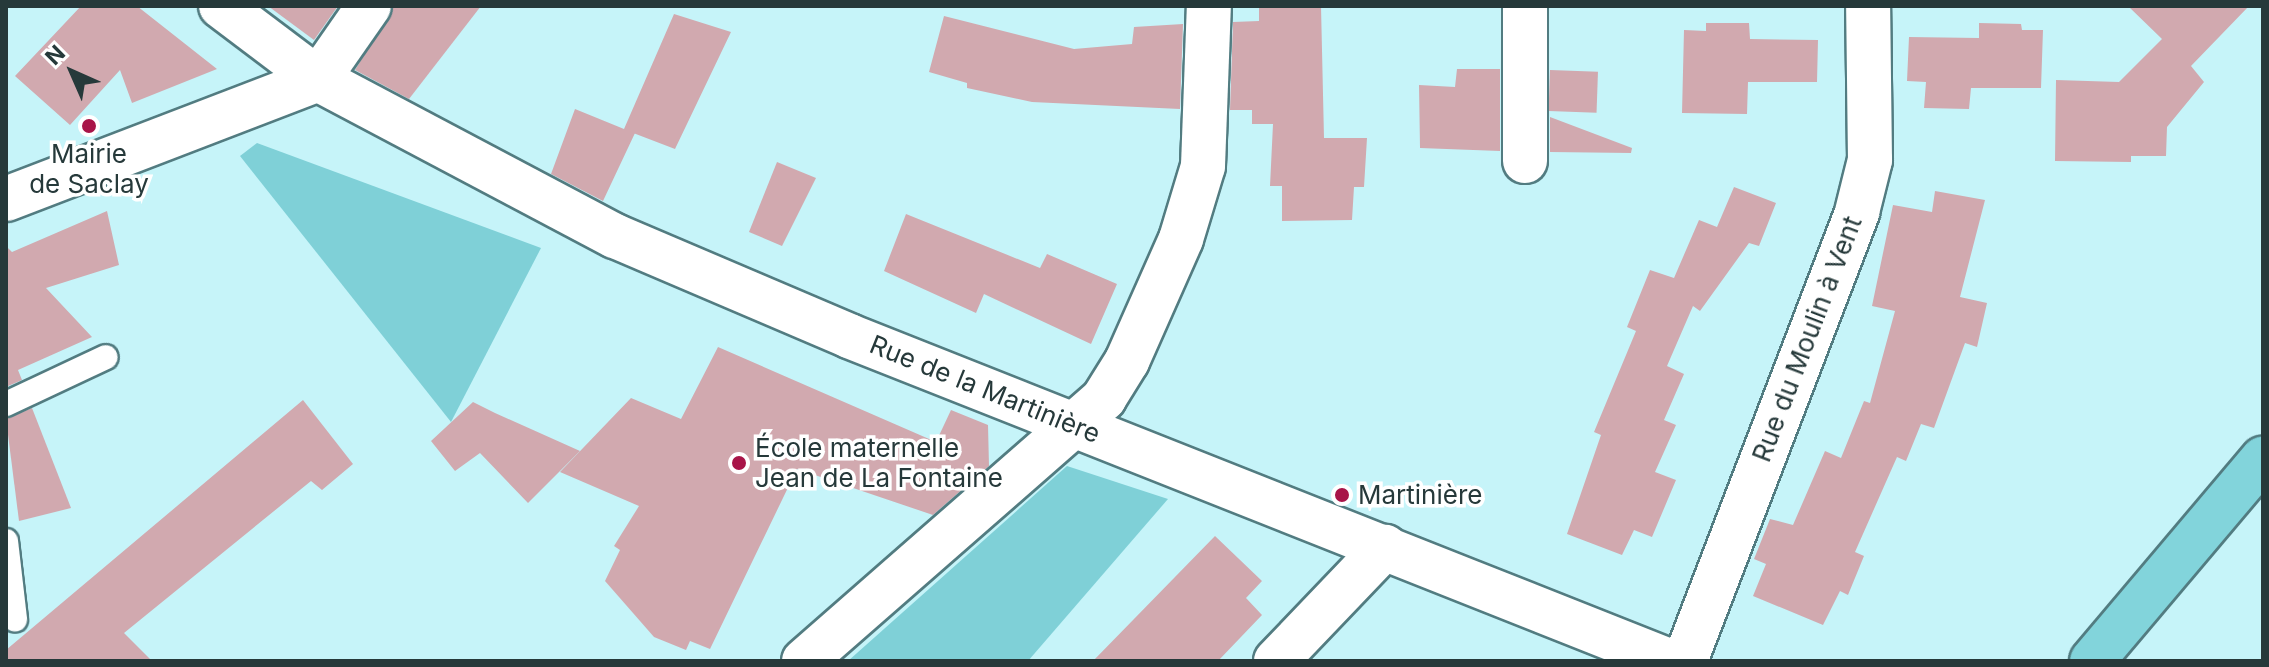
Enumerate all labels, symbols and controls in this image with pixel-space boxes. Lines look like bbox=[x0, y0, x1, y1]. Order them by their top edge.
north arrow bbox=[32, 32, 112, 112]
text: N bbox=[40, 40, 70, 70]
marker: Mairie de Saclay bbox=[80, 117, 98, 135]
place label: Mairie de Saclay bbox=[29, 138, 149, 200]
street label: Rue du Moulin à Vent bbox=[1746, 212, 1868, 466]
street label: Rue de la Martinière bbox=[865, 329, 1105, 449]
place label: École maternelle Jean de La Fontaine bbox=[755, 432, 1003, 494]
marker: École maternelle Jean de La Fontaine bbox=[730, 454, 748, 472]
place label: Martinière bbox=[1358, 479, 1482, 511]
marker: Martinière bbox=[1333, 486, 1351, 504]

